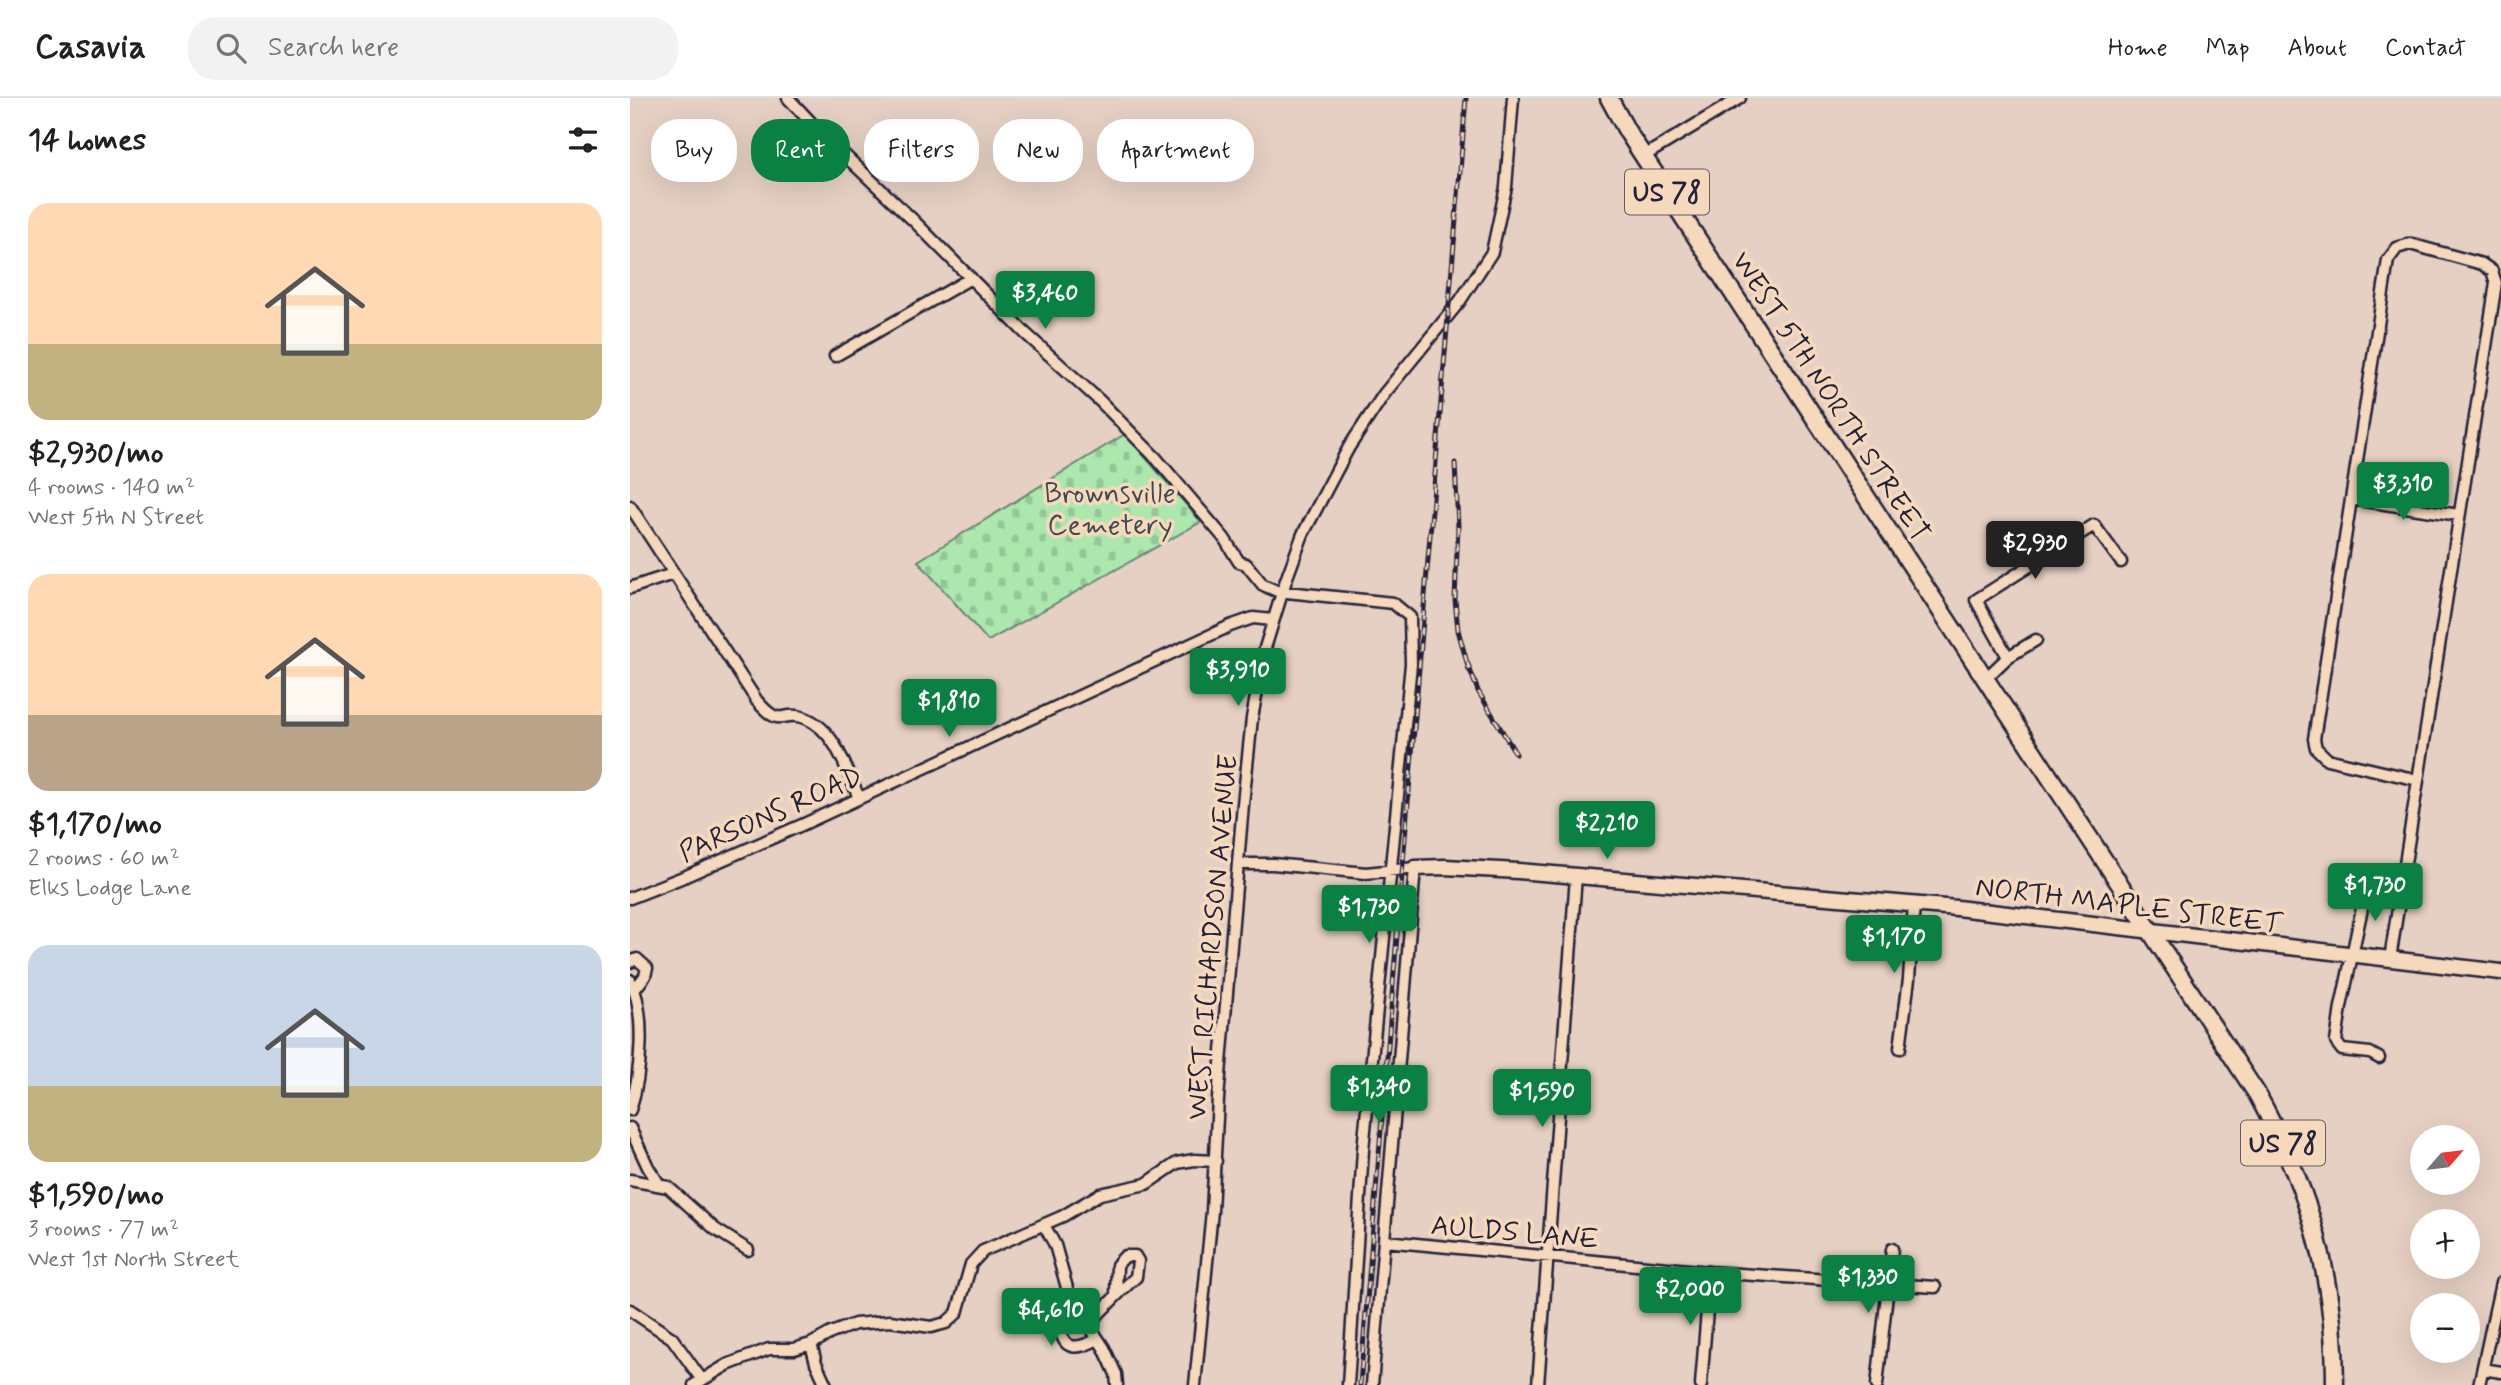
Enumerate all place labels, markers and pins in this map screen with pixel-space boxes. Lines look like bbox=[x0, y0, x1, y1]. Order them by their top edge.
pin: $3,460 bbox=[988, 272, 1102, 331]
pin: $3,310 bbox=[2346, 462, 2460, 522]
pin: $2,930 bbox=[1978, 522, 2092, 581]
pin: $3,910 bbox=[1181, 648, 1295, 708]
pin: $1,810 bbox=[892, 680, 1006, 739]
pin: $2,210 bbox=[1550, 802, 1664, 861]
pin: $1,730 bbox=[2318, 864, 2432, 923]
pin: $1,730 bbox=[1312, 886, 1426, 945]
pin: $1,170 bbox=[1837, 916, 1951, 975]
pin: $1,340 bbox=[1322, 1066, 1436, 1125]
pin: $1,590 bbox=[1485, 1070, 1599, 1129]
pin: $1,330 bbox=[1811, 1256, 1925, 1315]
pin: $2,000 bbox=[1633, 1268, 1747, 1327]
pin: $4,610 bbox=[994, 1288, 1108, 1348]

